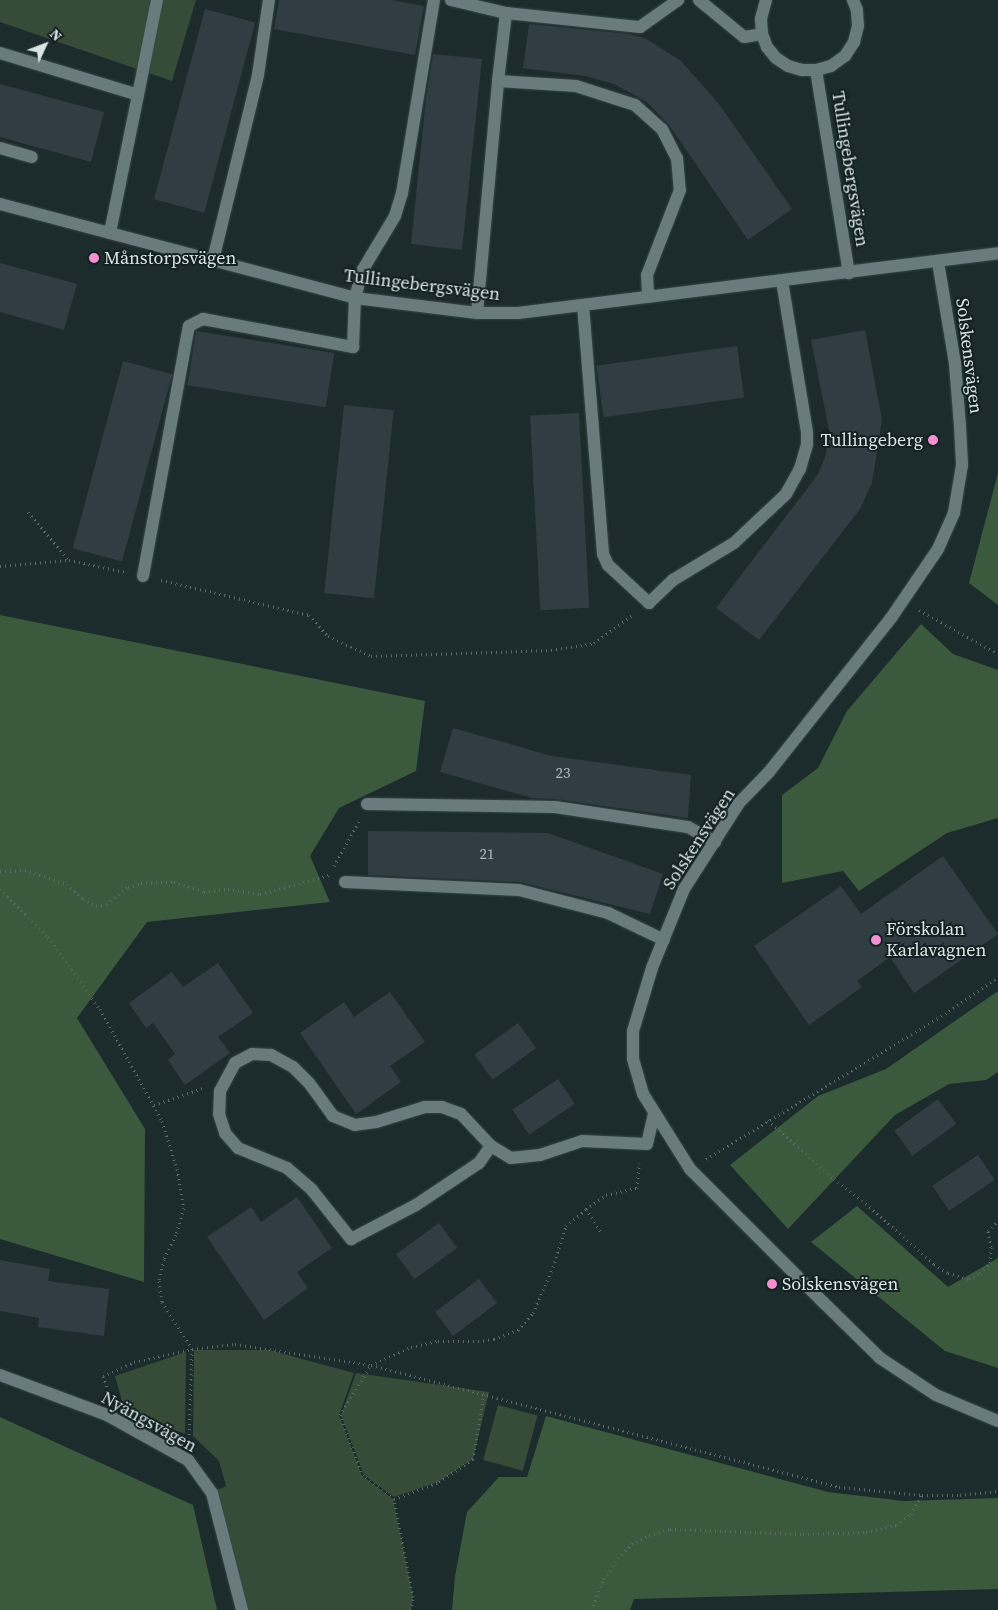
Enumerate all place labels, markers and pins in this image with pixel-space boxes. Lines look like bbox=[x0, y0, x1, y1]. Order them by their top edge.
place label: Månstorpsvägen bbox=[104, 247, 236, 269]
marker: Månstorpsvägen bbox=[88, 252, 100, 264]
place label: Tullingeberg bbox=[821, 429, 923, 451]
marker: Tullingeberg bbox=[927, 434, 939, 446]
place label: Förskolan Karlavagnen bbox=[886, 919, 986, 962]
marker: Förskolan Karlavagnen bbox=[870, 934, 882, 946]
place label: Solskensvägen bbox=[782, 1273, 898, 1295]
marker: Solskensvägen bbox=[766, 1278, 778, 1290]

